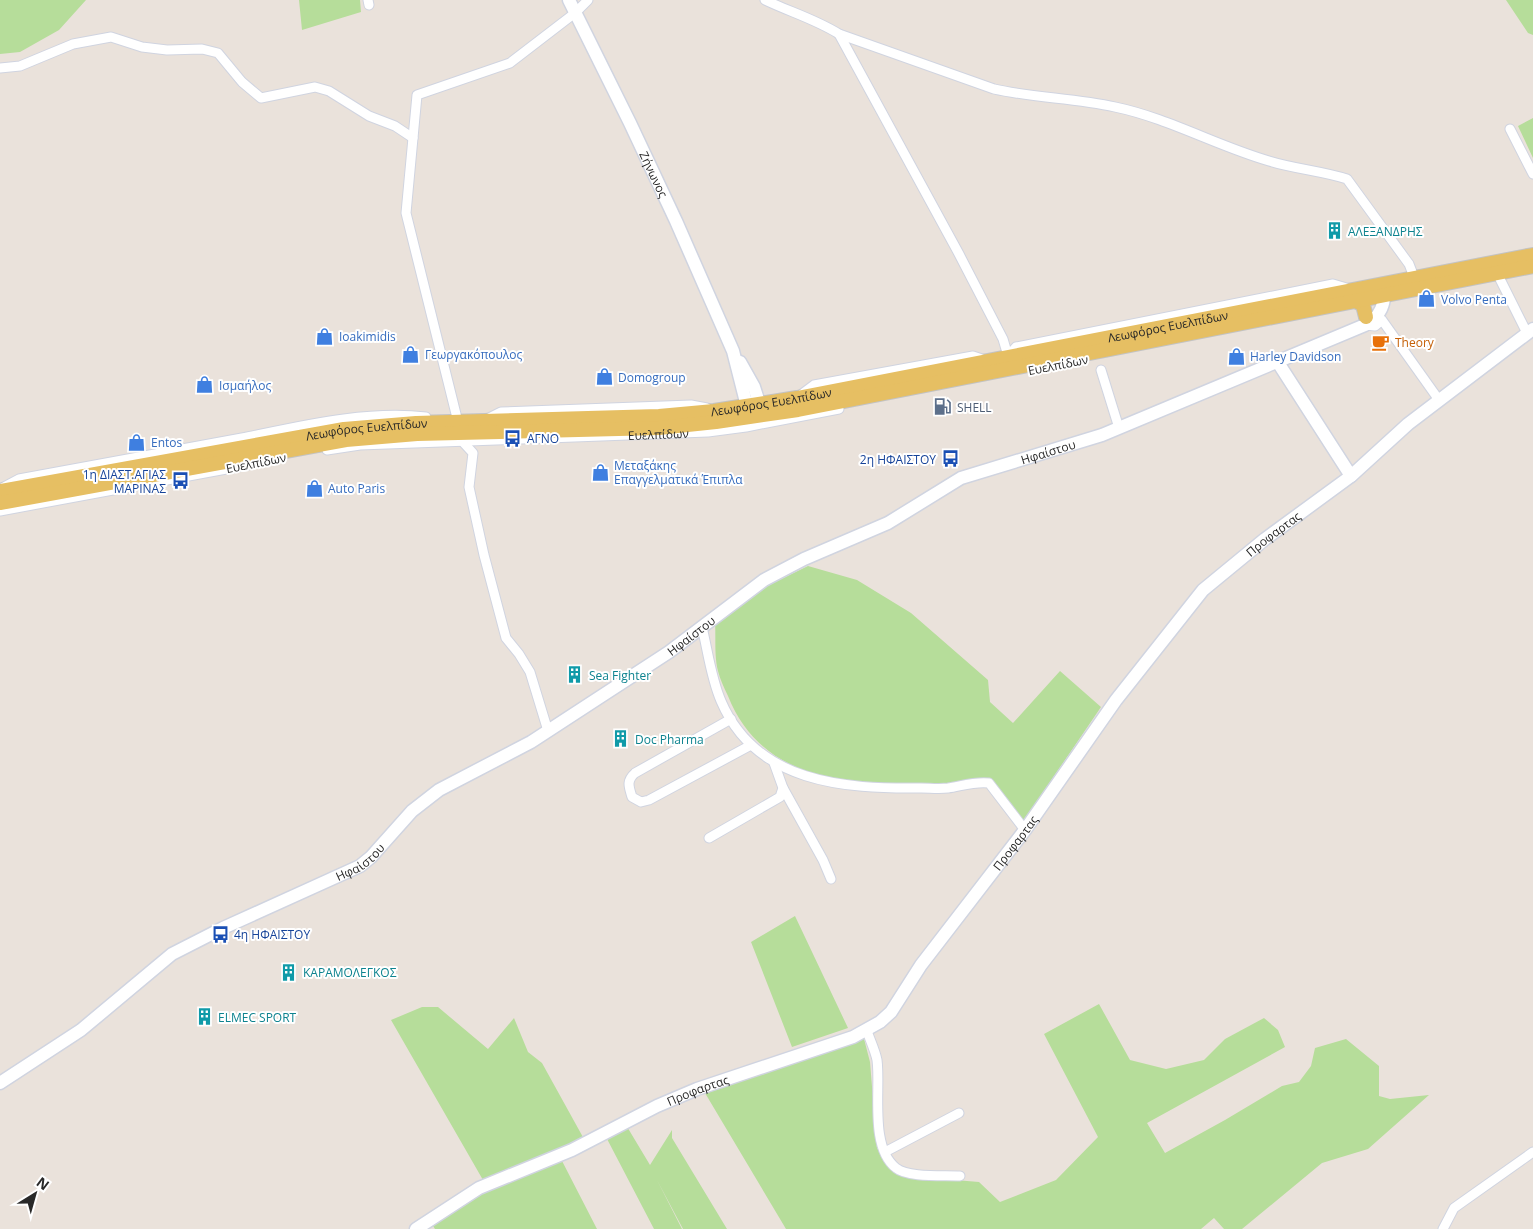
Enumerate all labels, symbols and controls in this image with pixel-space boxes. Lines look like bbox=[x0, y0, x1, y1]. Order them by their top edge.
street label: Ζήνωνος bbox=[636, 148, 672, 201]
building icon: ΑΛΕΞΑΝΔΡΗΣ bbox=[1324, 221, 1344, 241]
place label: ΑΛΕΞΑΝΔΡΗΣ bbox=[1348, 223, 1423, 240]
shop icon: Volvo Penta bbox=[1417, 289, 1437, 309]
place label: Volvo Penta bbox=[1441, 291, 1507, 308]
street label: Λεωφόρος Ευελπίδων bbox=[1106, 306, 1230, 346]
shop icon: Ioakimidis bbox=[315, 326, 335, 346]
place label: Ioakimidis bbox=[339, 328, 396, 345]
cafe icon: Theory bbox=[1371, 332, 1391, 352]
place label: Theory bbox=[1395, 334, 1435, 351]
shop icon: Γεωργακόπουλος bbox=[401, 344, 421, 364]
place label: Γεωργακόπουλος bbox=[425, 346, 522, 363]
shop icon: Harley Davidson bbox=[1226, 346, 1246, 366]
place label: Harley Davidson bbox=[1250, 348, 1341, 365]
street label: Ευελπίδων bbox=[1026, 351, 1090, 379]
shop icon: Domogroup bbox=[594, 367, 614, 387]
place label: Domogroup bbox=[618, 369, 686, 386]
shop icon: Ισμαήλος bbox=[195, 375, 215, 395]
place label: Ισμαήλος bbox=[219, 377, 271, 394]
street label: Λεωφόρος Ευελπίδων bbox=[709, 383, 833, 420]
fuel station icon: SHELL bbox=[933, 397, 953, 417]
place label: SHELL bbox=[957, 399, 992, 416]
street label: Λεωφόρος Ευελπίδων bbox=[304, 414, 428, 444]
street label: Ευελπίδων bbox=[628, 424, 689, 443]
bus stop icon: ΑΓΝΟ bbox=[503, 428, 523, 448]
place label: ΑΓΝΟ bbox=[527, 430, 559, 447]
shop icon: Entos bbox=[127, 432, 147, 452]
place label: Entos bbox=[151, 434, 183, 451]
street label: Ηφαίστου bbox=[1018, 435, 1077, 468]
street label: Ευελπίδων bbox=[224, 449, 288, 477]
bus stop icon: 2η ΗΦΑΙΣΤΟΥ bbox=[940, 449, 960, 469]
place label: 2η ΗΦΑΙΣΤΟΥ bbox=[860, 451, 936, 468]
place label: Μεταξάκης Επαγγελματικά Έπιπλα bbox=[614, 457, 743, 488]
shop icon: Μεταξάκης Επαγγελματικά Έπιπλα bbox=[590, 462, 610, 482]
place label: 1η ΔΙΑΣΤ.ΑΓΙΑΣ ΜΑΡΙΝΑΣ bbox=[83, 466, 166, 497]
bus stop icon: 1η ΔΙΑΣΤ.ΑΓΙΑΣ ΜΑΡΙΝΑΣ bbox=[170, 471, 190, 491]
shop icon: Auto Paris bbox=[304, 478, 324, 498]
place label: Auto Paris bbox=[328, 480, 385, 497]
street label: Προφαρτας bbox=[1242, 507, 1304, 560]
street label: Ηφαίστου bbox=[663, 612, 719, 659]
building icon: Sea Fighter bbox=[565, 665, 585, 685]
place label: Sea Fighter bbox=[589, 667, 651, 684]
building icon: Doc Pharma bbox=[611, 729, 631, 749]
place label: Doc Pharma bbox=[635, 731, 704, 748]
street label: Προφαρτας bbox=[989, 812, 1041, 874]
street label: Ηφαίστου bbox=[333, 839, 388, 885]
bus stop icon: 4η ΗΦΑΙΣΤΟΥ bbox=[210, 924, 230, 944]
place label: 4η ΗΦΑΙΣΤΟΥ bbox=[234, 926, 310, 943]
building icon: ΚΑΡΑΜΟΛΕΓΚΟΣ bbox=[279, 962, 299, 982]
place label: ΚΑΡΑΜΟΛΕΓΚΟΣ bbox=[303, 964, 397, 981]
building icon: ELMEC SPORT bbox=[194, 1007, 214, 1027]
place label: ELMEC SPORT bbox=[218, 1009, 297, 1026]
street label: Προφαρτας bbox=[664, 1071, 731, 1109]
north arrow bbox=[10, 1169, 60, 1219]
text: N bbox=[33, 1172, 53, 1194]

